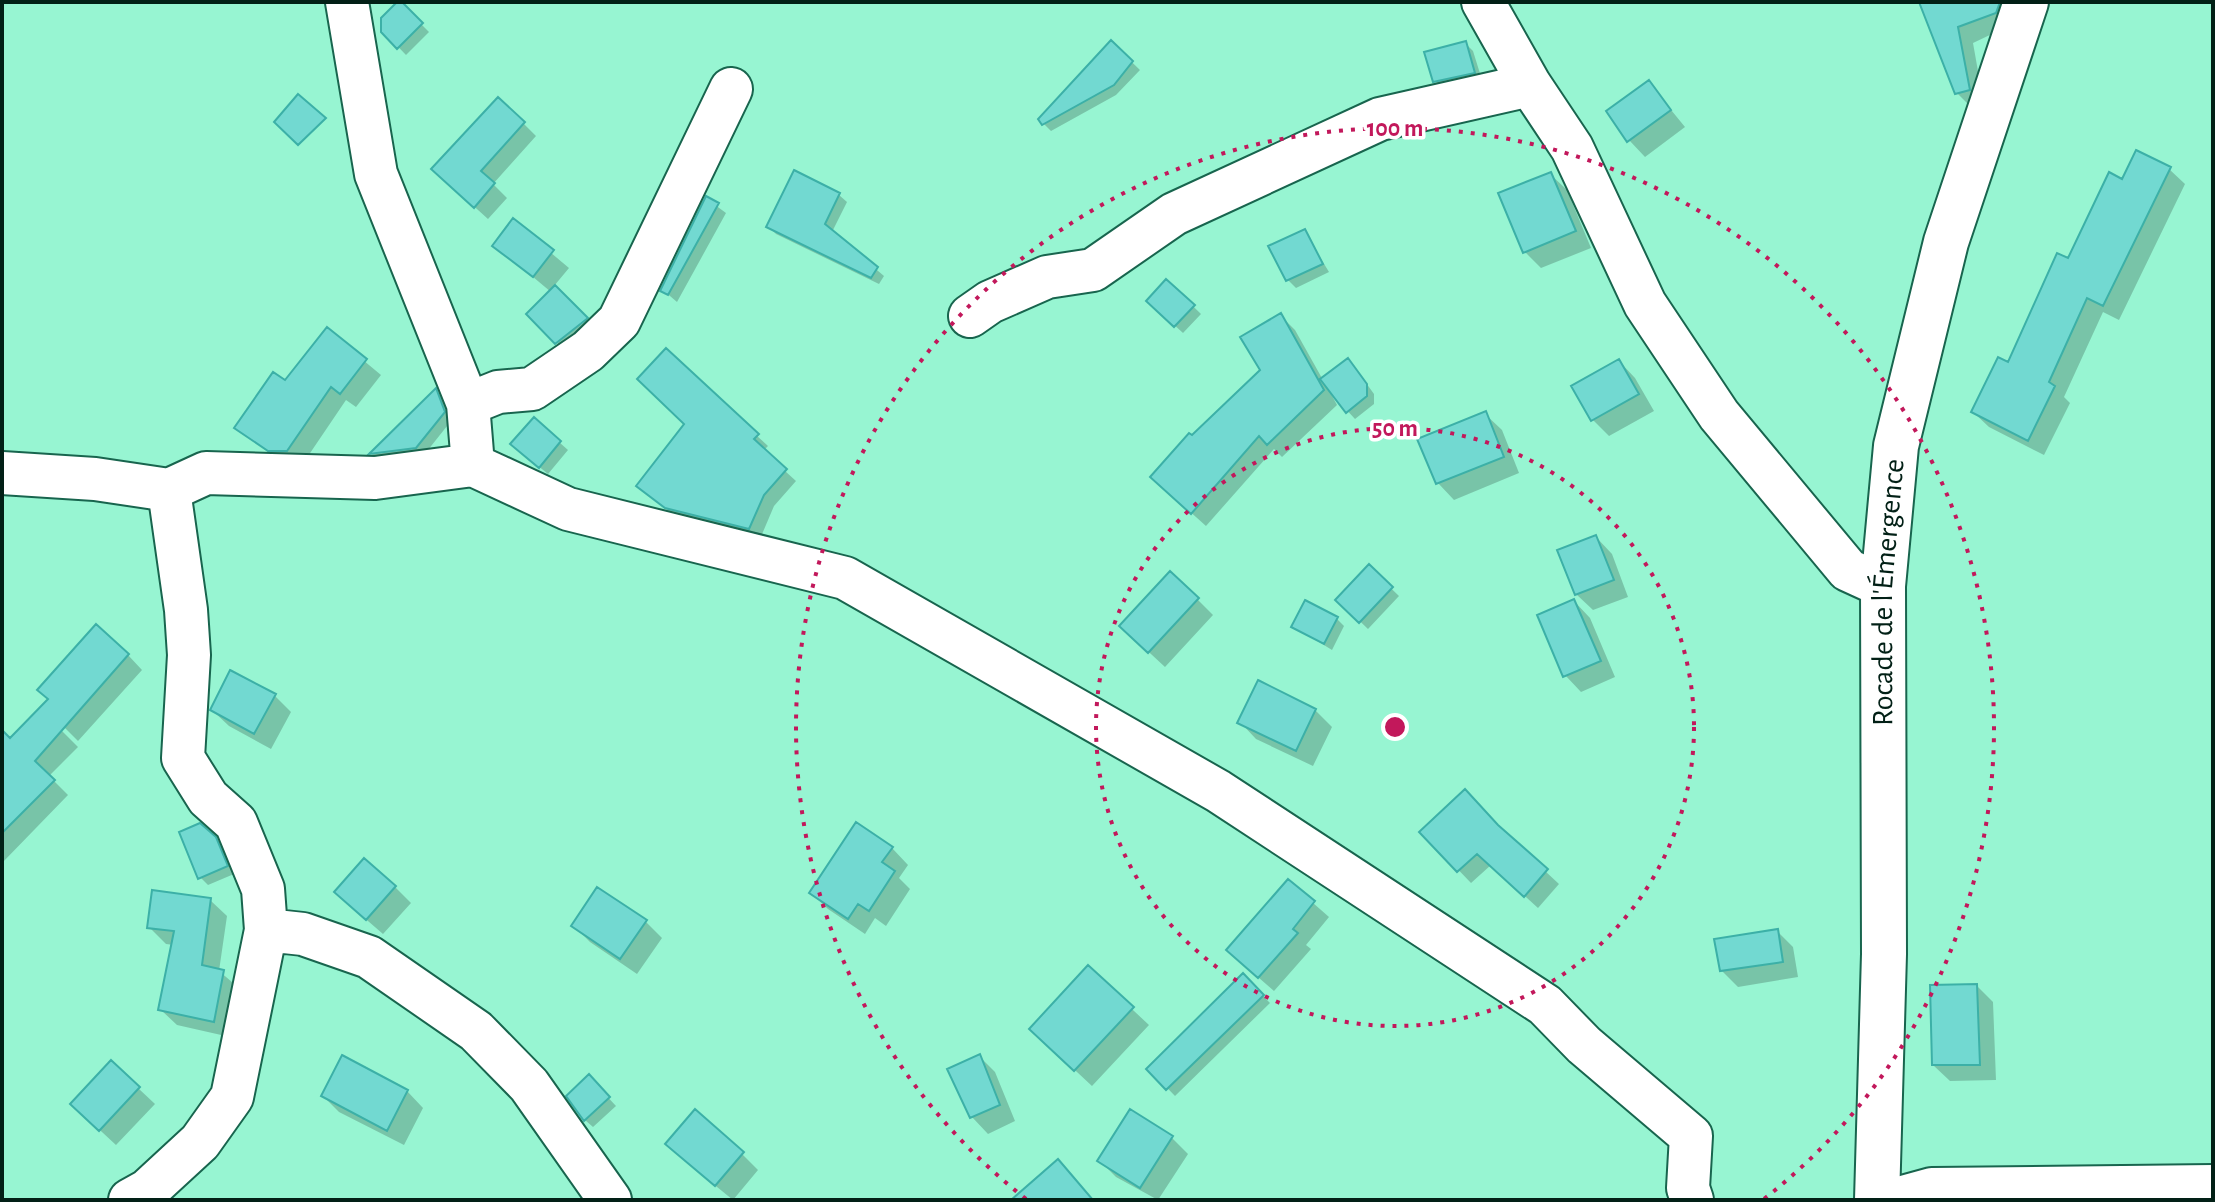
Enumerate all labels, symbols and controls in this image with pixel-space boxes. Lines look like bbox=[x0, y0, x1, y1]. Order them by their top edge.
text: 100 m bbox=[1367, 117, 1423, 141]
text: 50 m bbox=[1372, 417, 1418, 441]
street label: Rocade de l'Émergence bbox=[1866, 457, 1910, 726]
centre of rings bbox=[1381, 713, 1409, 741]

